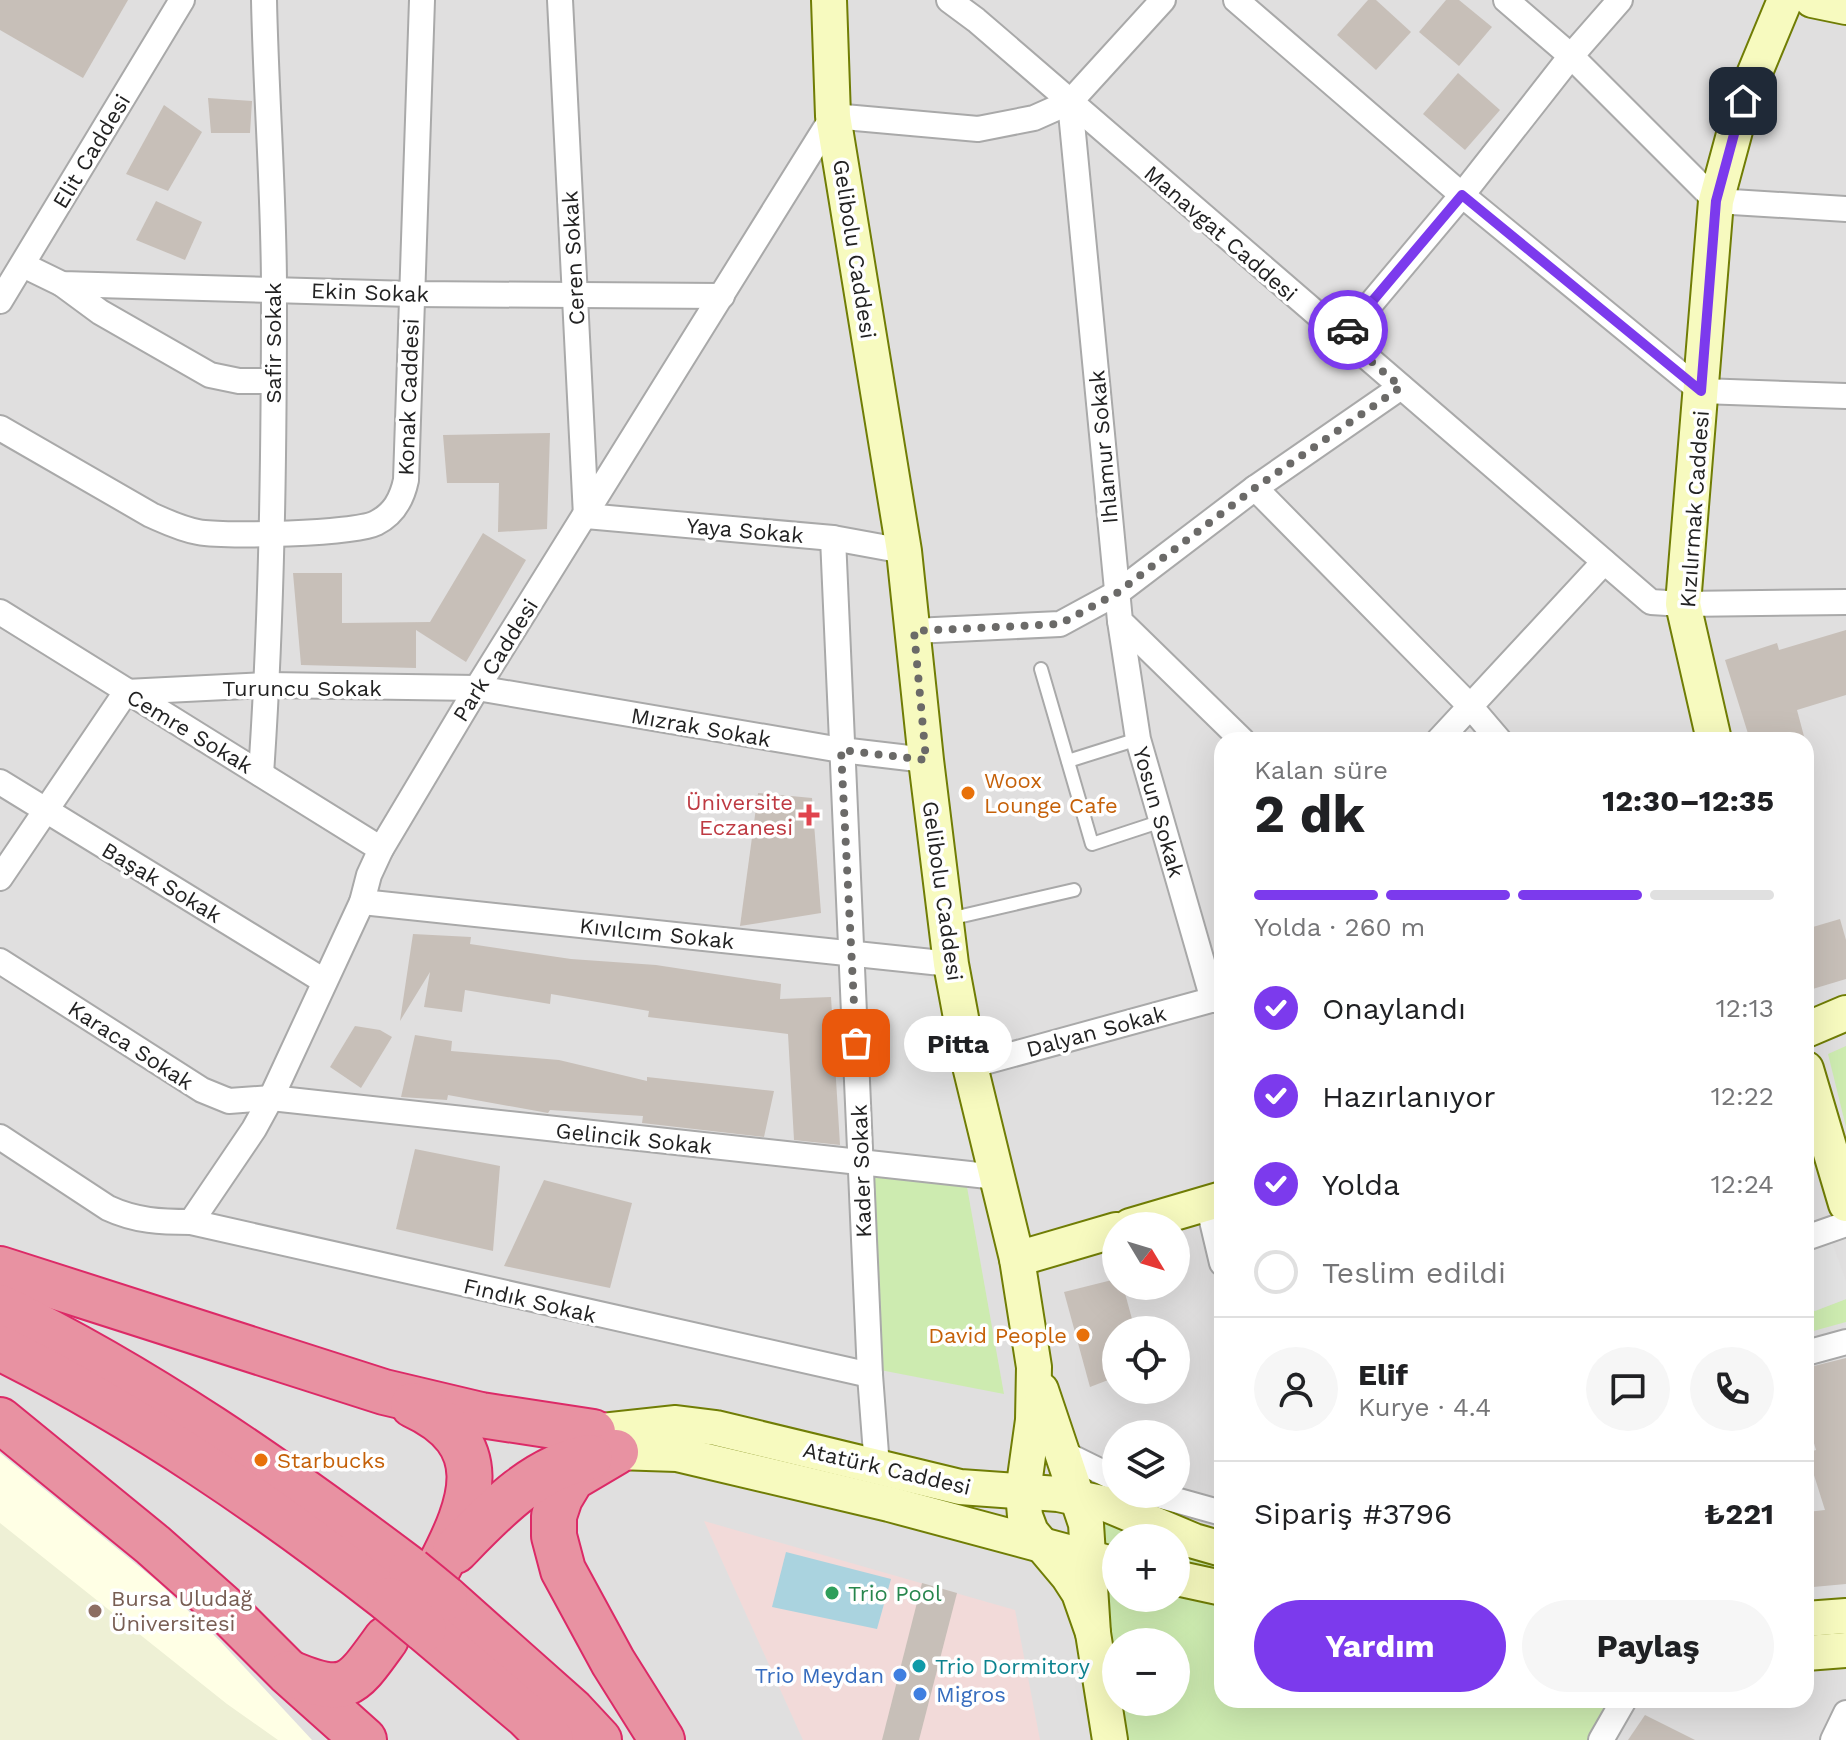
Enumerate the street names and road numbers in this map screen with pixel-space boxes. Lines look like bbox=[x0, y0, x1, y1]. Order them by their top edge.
street label: Elit Caddesi bbox=[48, 90, 135, 213]
street label: Gelibolu Caddesi bbox=[828, 158, 881, 341]
street label: Manavgat Caddesi bbox=[1139, 160, 1302, 306]
street label: Ceren Sokak bbox=[557, 190, 590, 326]
street label: Ekin Sokak bbox=[311, 278, 429, 307]
street label: Safir Sokak bbox=[261, 282, 286, 404]
street label: Konak Caddesi bbox=[393, 318, 424, 476]
street label: Ihlamur Sokak bbox=[1084, 369, 1123, 525]
street label: Kızılırmak Caddesi bbox=[1675, 410, 1714, 608]
street label: Yaya Sokak bbox=[685, 513, 805, 548]
street label: Park Caddesi bbox=[448, 594, 543, 726]
street label: Turuncu Sokak bbox=[222, 676, 382, 701]
street label: Cemre Sokak bbox=[122, 684, 257, 779]
street label: Mızrak Sokak bbox=[629, 703, 773, 752]
street label: Yosun Sokak bbox=[1128, 744, 1189, 880]
street label: Gelibolu Caddesi bbox=[918, 800, 967, 983]
street label: Başak Sokak bbox=[98, 837, 226, 928]
street label: Kıvılcım Sokak bbox=[578, 913, 736, 954]
street label: Karaca Sokak bbox=[64, 996, 198, 1095]
street label: Dalyan Sokak bbox=[1024, 1001, 1169, 1062]
street label: Kader Sokak bbox=[847, 1104, 876, 1238]
street label: Gelincik Sokak bbox=[555, 1118, 713, 1159]
street label: Fındık Sokak bbox=[461, 1273, 599, 1328]
street label: Atatürk Caddesi bbox=[801, 1437, 973, 1500]

